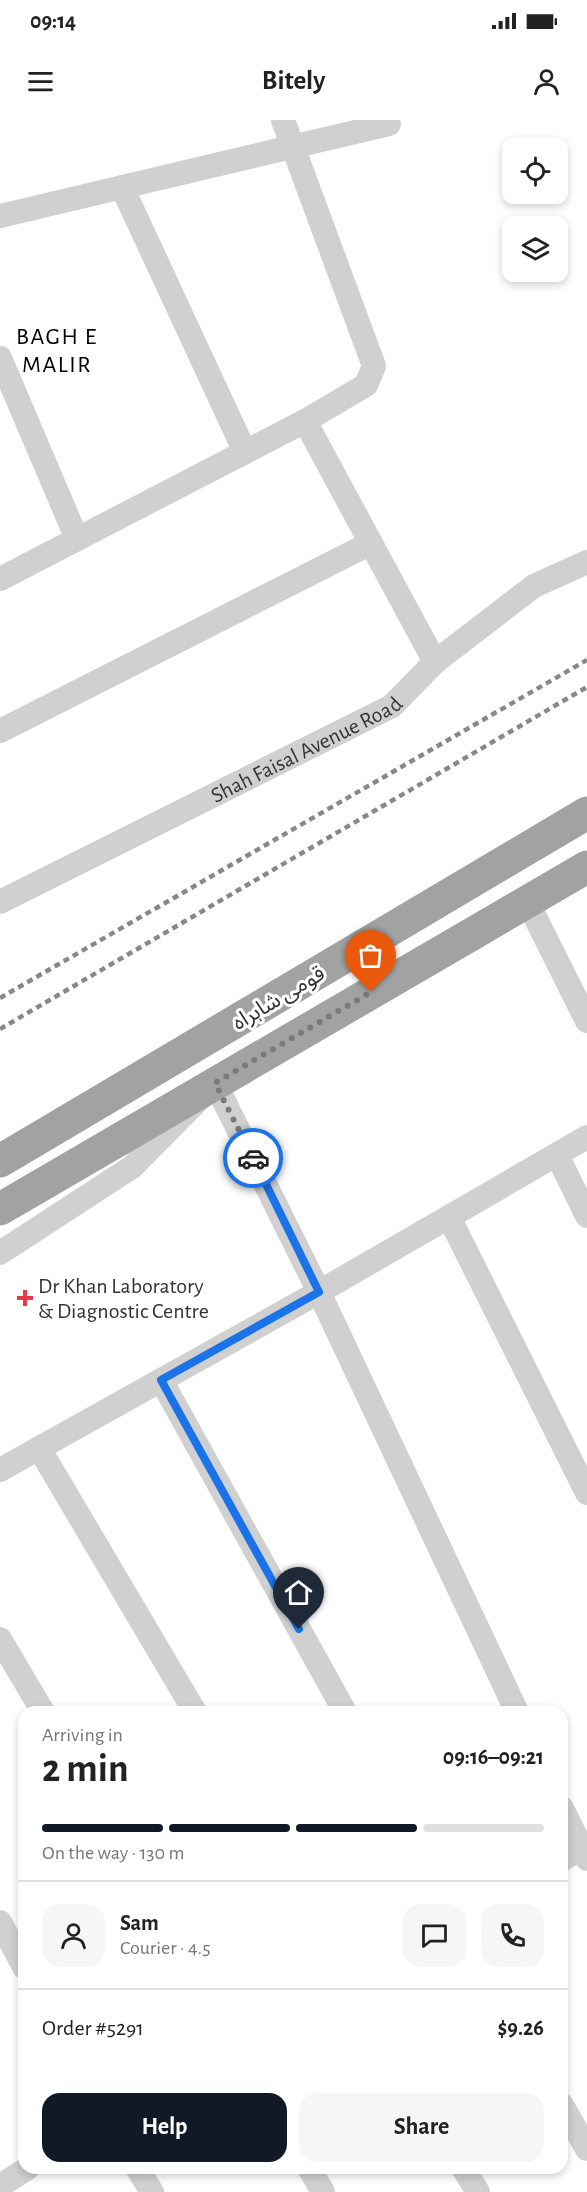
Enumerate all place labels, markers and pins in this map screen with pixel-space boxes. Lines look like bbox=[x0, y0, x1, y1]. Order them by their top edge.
pin bbox=[345, 930, 396, 992]
place label: Dr Khan Laboratory & Diagnostic Centre bbox=[38, 1275, 209, 1322]
marker: Dr Khan Laboratory & Diagnostic Centre bbox=[16, 1289, 34, 1307]
pin bbox=[273, 1567, 324, 1629]

